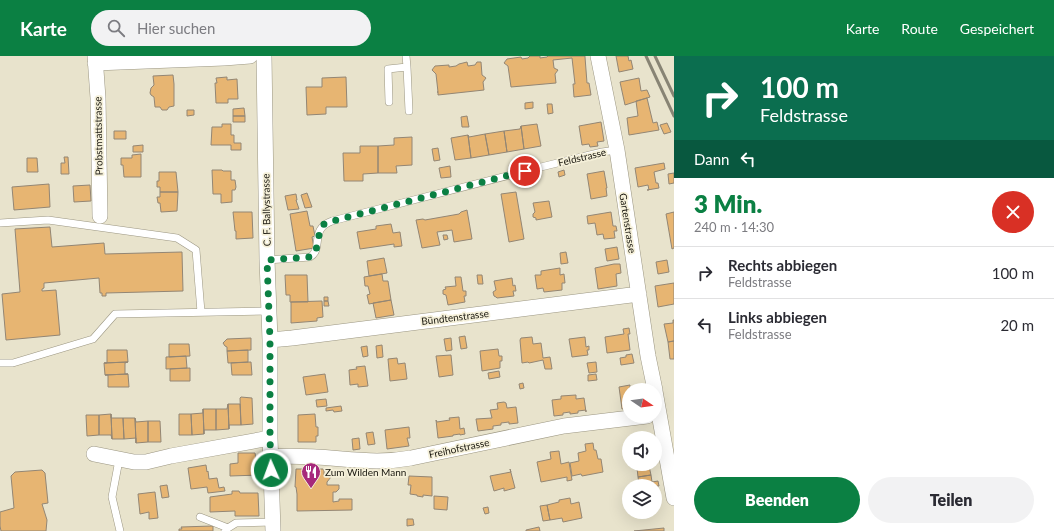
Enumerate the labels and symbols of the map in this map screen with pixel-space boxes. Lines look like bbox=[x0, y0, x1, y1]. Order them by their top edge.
street label: Probstmattstrasse bbox=[91, 96, 105, 176]
street label: Feldstrasse bbox=[557, 146, 607, 168]
pin bbox=[508, 154, 542, 188]
street label: C. F. Ballystrasse bbox=[259, 174, 273, 246]
street label: Gartenstrasse bbox=[617, 192, 639, 254]
street label: Bündtenstrasse bbox=[421, 307, 489, 327]
north arrow bbox=[622, 383, 662, 423]
street label: Freihofstrasse bbox=[428, 436, 490, 460]
position arrow bbox=[250, 449, 292, 491]
restaurant icon: Zum Wilden Mann bbox=[300, 461, 322, 489]
place label: Zum Wilden Mann bbox=[325, 466, 406, 478]

